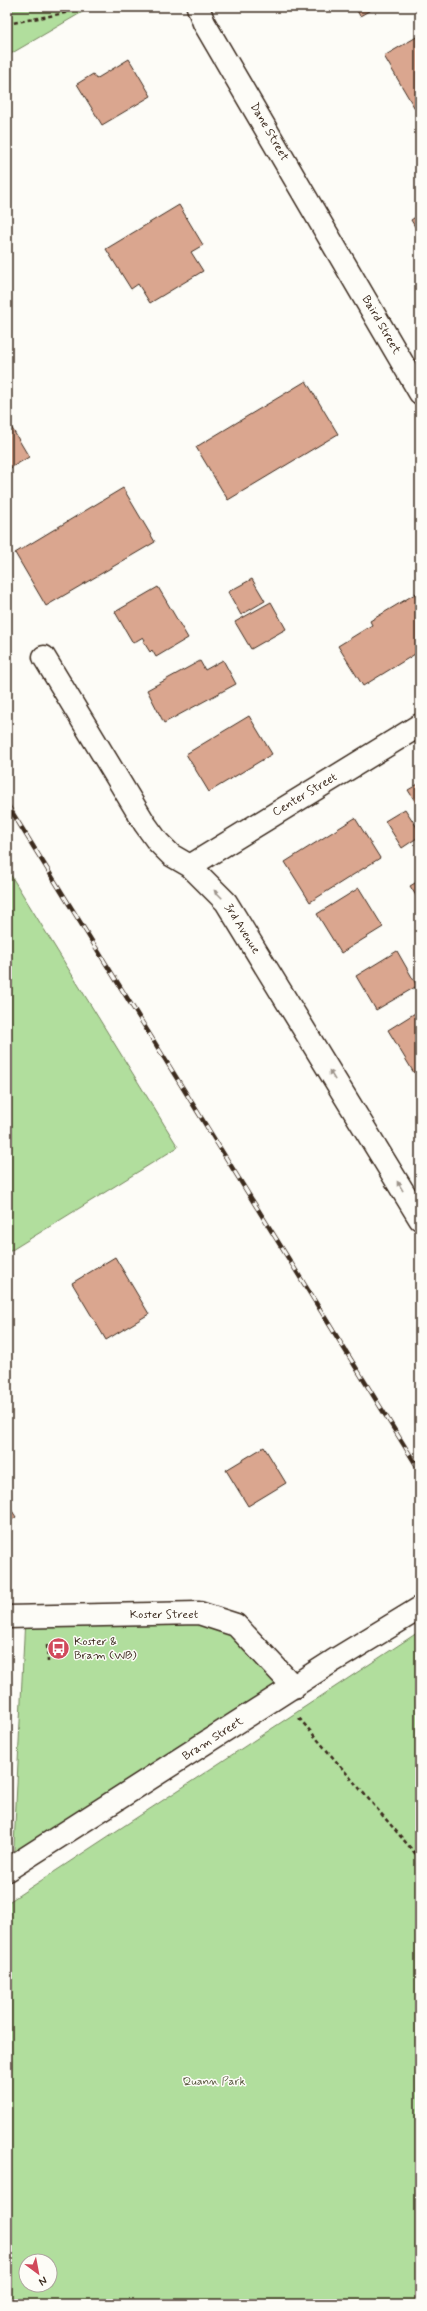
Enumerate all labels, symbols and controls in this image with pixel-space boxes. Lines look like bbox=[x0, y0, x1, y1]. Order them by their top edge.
street label: Dane Street bbox=[246, 100, 292, 164]
street label: Baird Street bbox=[358, 293, 404, 357]
street label: Center Street bbox=[270, 769, 341, 821]
one-way arrow bbox=[213, 889, 223, 899]
street label: 3rd Avenue bbox=[220, 901, 264, 957]
one-way arrow bbox=[328, 1069, 335, 1081]
one-way arrow bbox=[396, 1180, 403, 1192]
street label: Koster Street bbox=[130, 1607, 199, 1623]
place label: Koster & Bram (WB) bbox=[74, 1634, 137, 1664]
bus stop icon: Koster & Bram (WB) bbox=[46, 1636, 72, 1662]
street label: Bram Street bbox=[180, 1713, 246, 1765]
park label: Quann Park bbox=[182, 2074, 246, 2090]
north arrow bbox=[18, 2253, 58, 2293]
text: N bbox=[36, 2273, 50, 2289]

